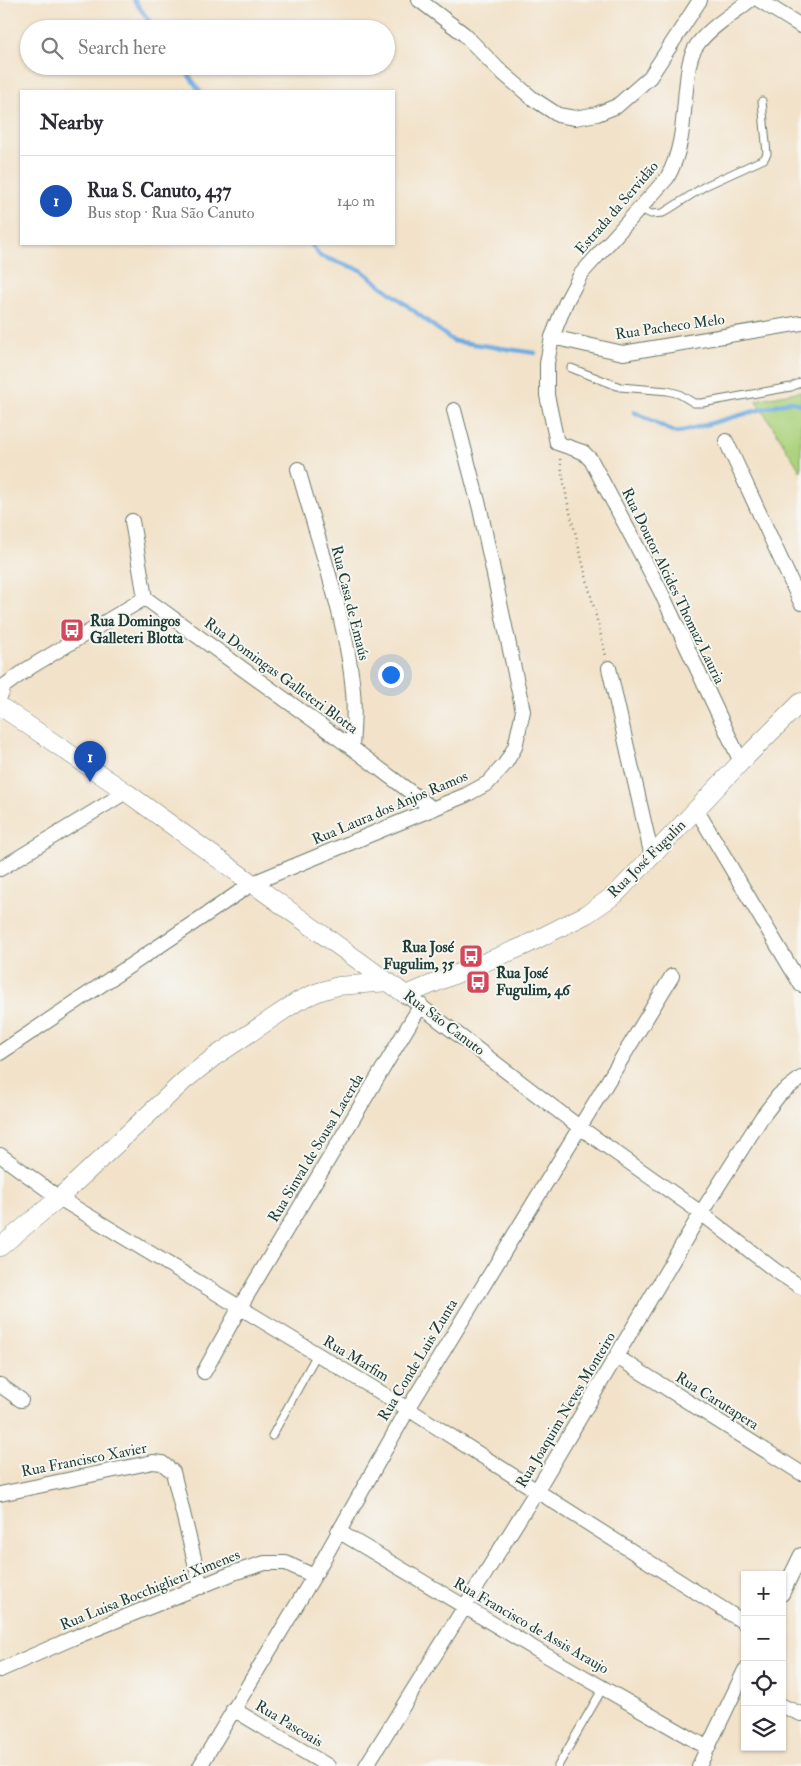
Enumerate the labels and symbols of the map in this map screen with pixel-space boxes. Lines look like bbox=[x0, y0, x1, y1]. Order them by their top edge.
street label: Estrada da Servidão bbox=[571, 157, 663, 259]
street label: Rua Pacheco Melo bbox=[614, 310, 726, 344]
street label: Rua Doutor Alcides Thomaz Lauria bbox=[617, 485, 729, 688]
street label: Rua Casa de Emaús bbox=[327, 544, 373, 662]
place label: Rua Domingos Galleteri Blotta bbox=[90, 612, 184, 648]
street label: Rua Domingas Galleteri Blotta bbox=[200, 614, 362, 739]
bus stop icon: Rua Domingos Galleteri Blotta bbox=[59, 617, 85, 643]
your location bbox=[378, 662, 404, 688]
pin: 1 bbox=[74, 741, 106, 782]
street label: Rua Laura dos Anjos Ramos bbox=[309, 767, 471, 849]
street label: Rua José Fugulin bbox=[604, 816, 691, 903]
place label: Rua José Fugulim, 35 bbox=[383, 938, 455, 975]
bus stop icon: Rua José Fugulim, 35 bbox=[458, 943, 484, 969]
place label: Rua José Fugulim, 46 bbox=[496, 964, 571, 1001]
bus stop icon: Rua José Fugulim, 46 bbox=[465, 969, 491, 995]
street label: Rua São Canuto bbox=[400, 986, 488, 1060]
street label: Rua Sinval de Sousa Lacerda bbox=[264, 1070, 368, 1226]
street label: Rua Conde Luis Zunta bbox=[374, 1295, 462, 1424]
street label: Rua Joaquim Neves Monteiro bbox=[512, 1329, 621, 1492]
street label: Rua Marfim bbox=[319, 1332, 393, 1386]
street label: Rua Carutapera bbox=[671, 1368, 763, 1435]
street label: Rua Francisco Xavier bbox=[20, 1438, 149, 1481]
street label: Rua Luisa Bocchiglieri Ximenes bbox=[57, 1545, 243, 1635]
street label: Rua Francisco de Assis Araujo bbox=[450, 1574, 612, 1678]
street label: Rua Pascoais bbox=[252, 1696, 326, 1752]

